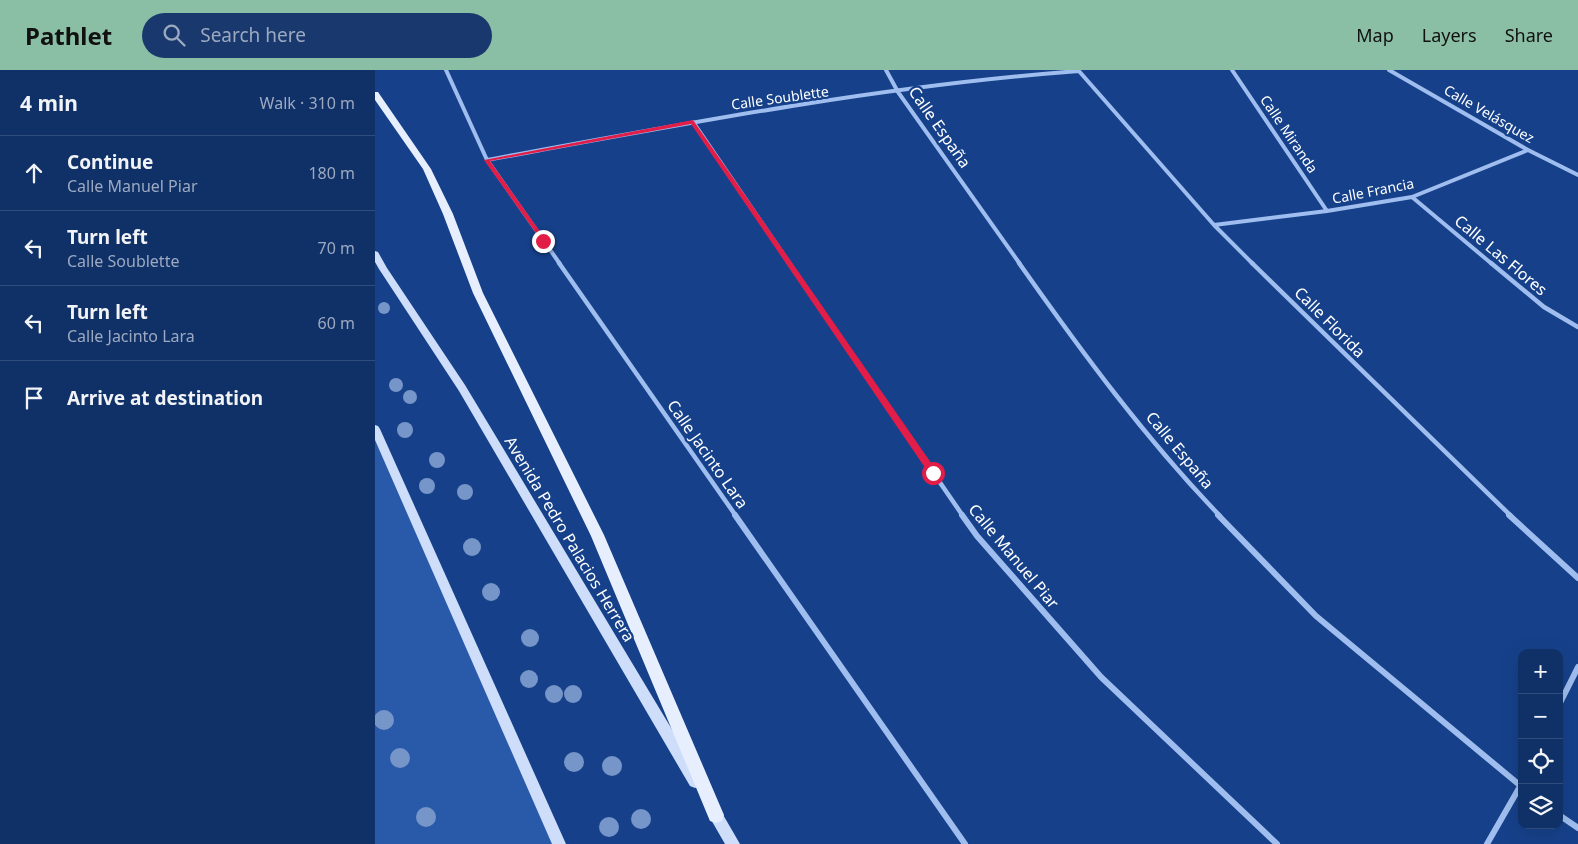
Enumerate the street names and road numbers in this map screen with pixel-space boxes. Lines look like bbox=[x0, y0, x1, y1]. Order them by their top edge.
street label: Calle Velásquez bbox=[1441, 80, 1538, 147]
street label: Calle Soublette bbox=[730, 81, 830, 114]
street label: Calle España bbox=[904, 82, 976, 172]
street label: Calle Miranda bbox=[1256, 91, 1323, 176]
street label: Calle Francia bbox=[1330, 173, 1415, 208]
street label: Calle Las Flores bbox=[1450, 210, 1552, 300]
street label: Calle Florida bbox=[1290, 282, 1370, 362]
street label: Calle Jacinto Lara bbox=[662, 395, 754, 513]
street label: Calle España bbox=[1141, 407, 1219, 493]
street label: Avenida Pedro Palacios Herrera bbox=[500, 432, 640, 646]
street label: Calle Manuel Piar bbox=[964, 499, 1065, 613]

